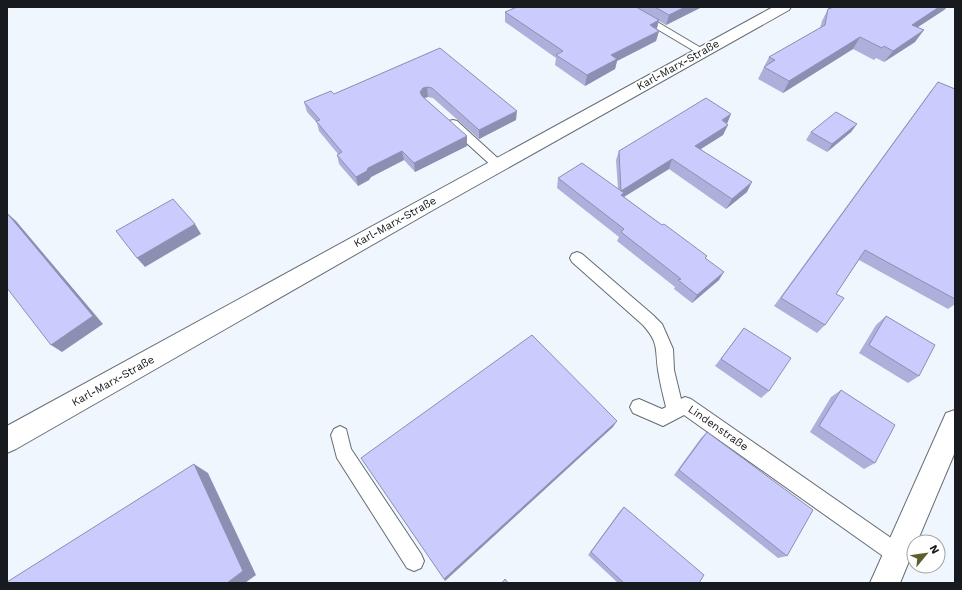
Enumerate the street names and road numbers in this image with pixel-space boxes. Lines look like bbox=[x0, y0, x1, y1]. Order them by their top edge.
street label: Karl-Marx-Straße bbox=[634, 37, 722, 93]
street label: Karl-Marx-Straße bbox=[351, 194, 439, 250]
street label: Karl-Marx-Straße bbox=[69, 353, 157, 409]
street label: Lindenstraße bbox=[685, 402, 751, 454]

